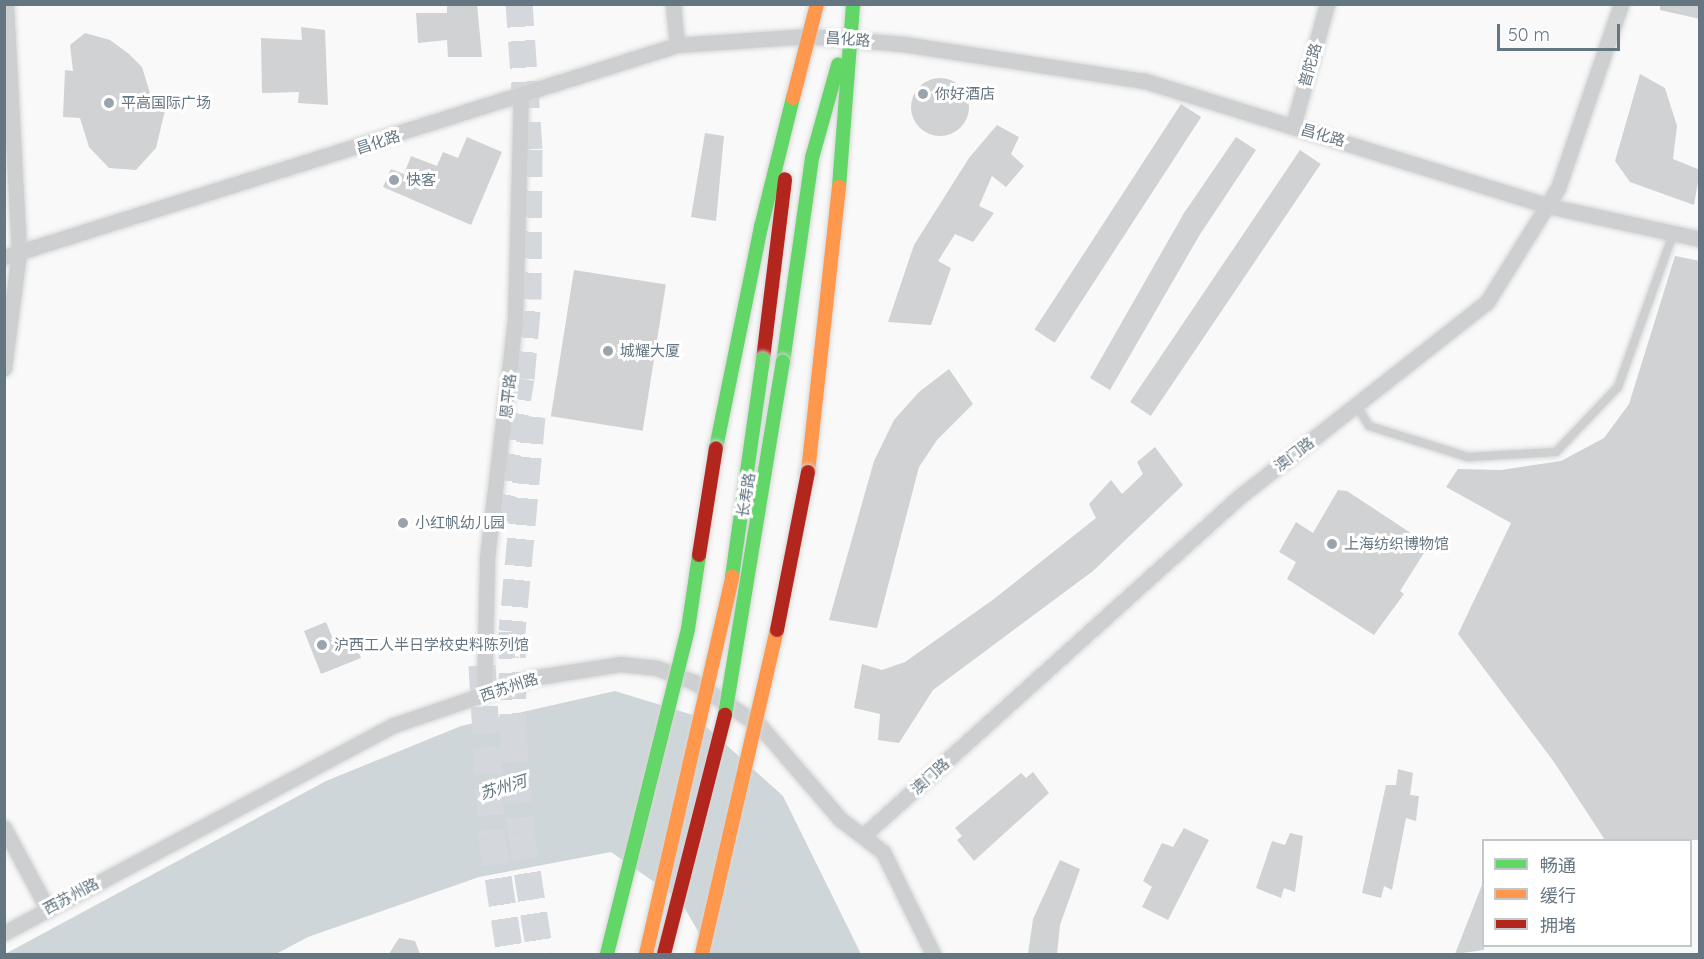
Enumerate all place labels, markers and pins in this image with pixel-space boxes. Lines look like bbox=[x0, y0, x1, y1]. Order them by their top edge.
place label: 你好酒店 bbox=[935, 85, 995, 103]
marker: 你好酒店 bbox=[916, 87, 930, 101]
place label: 平高国际广场 bbox=[121, 94, 211, 112]
marker: 平高国际广场 bbox=[102, 96, 116, 110]
place label: 快客 bbox=[406, 171, 436, 189]
marker: 快客 bbox=[387, 173, 401, 187]
place label: 城耀大厦 bbox=[620, 342, 680, 360]
marker: 城耀大厦 bbox=[601, 344, 615, 358]
place label: 小红帆幼儿园 bbox=[415, 514, 505, 532]
marker: 小红帆幼儿园 bbox=[396, 516, 410, 530]
place label: 上海纺织博物馆 bbox=[1344, 535, 1449, 553]
marker: 上海纺织博物馆 bbox=[1325, 537, 1339, 551]
place label: 沪西工人半日学校史料陈列馆 bbox=[334, 636, 529, 654]
marker: 沪西工人半日学校史料陈列馆 bbox=[315, 638, 329, 652]

